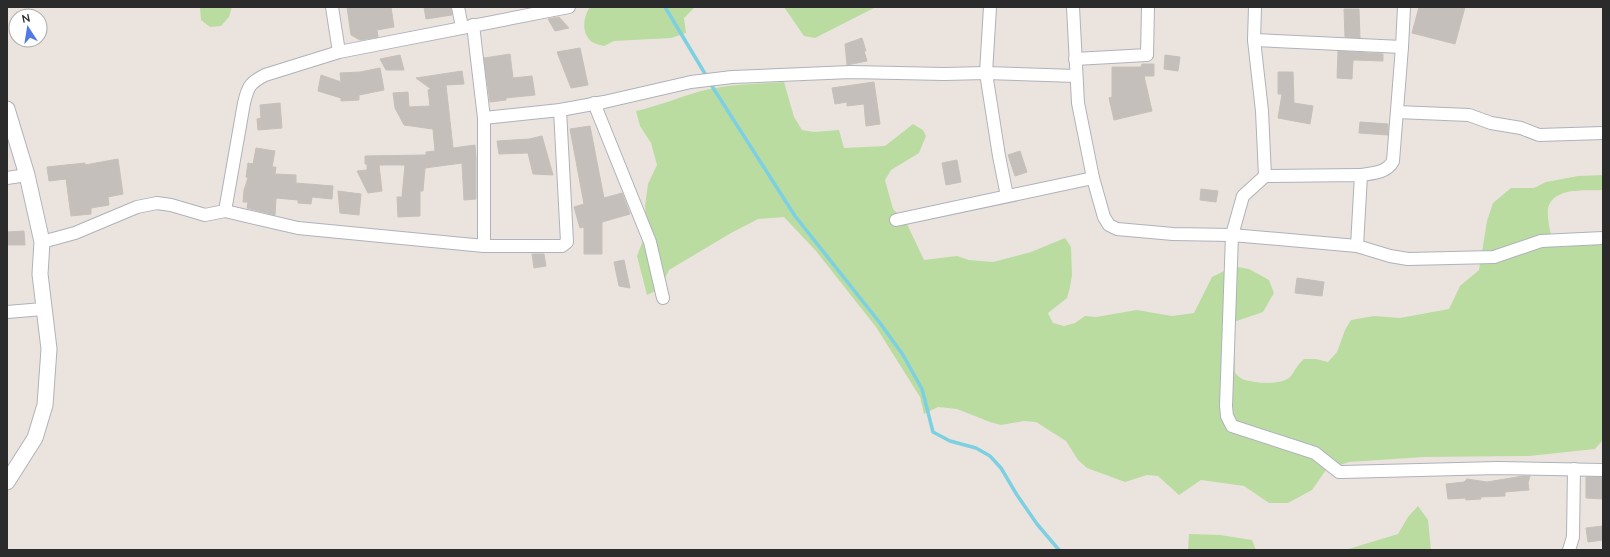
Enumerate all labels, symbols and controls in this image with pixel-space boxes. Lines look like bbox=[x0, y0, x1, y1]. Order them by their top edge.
north arrow bbox=[8, 8, 48, 48]
text: N bbox=[20, 11, 32, 27]

